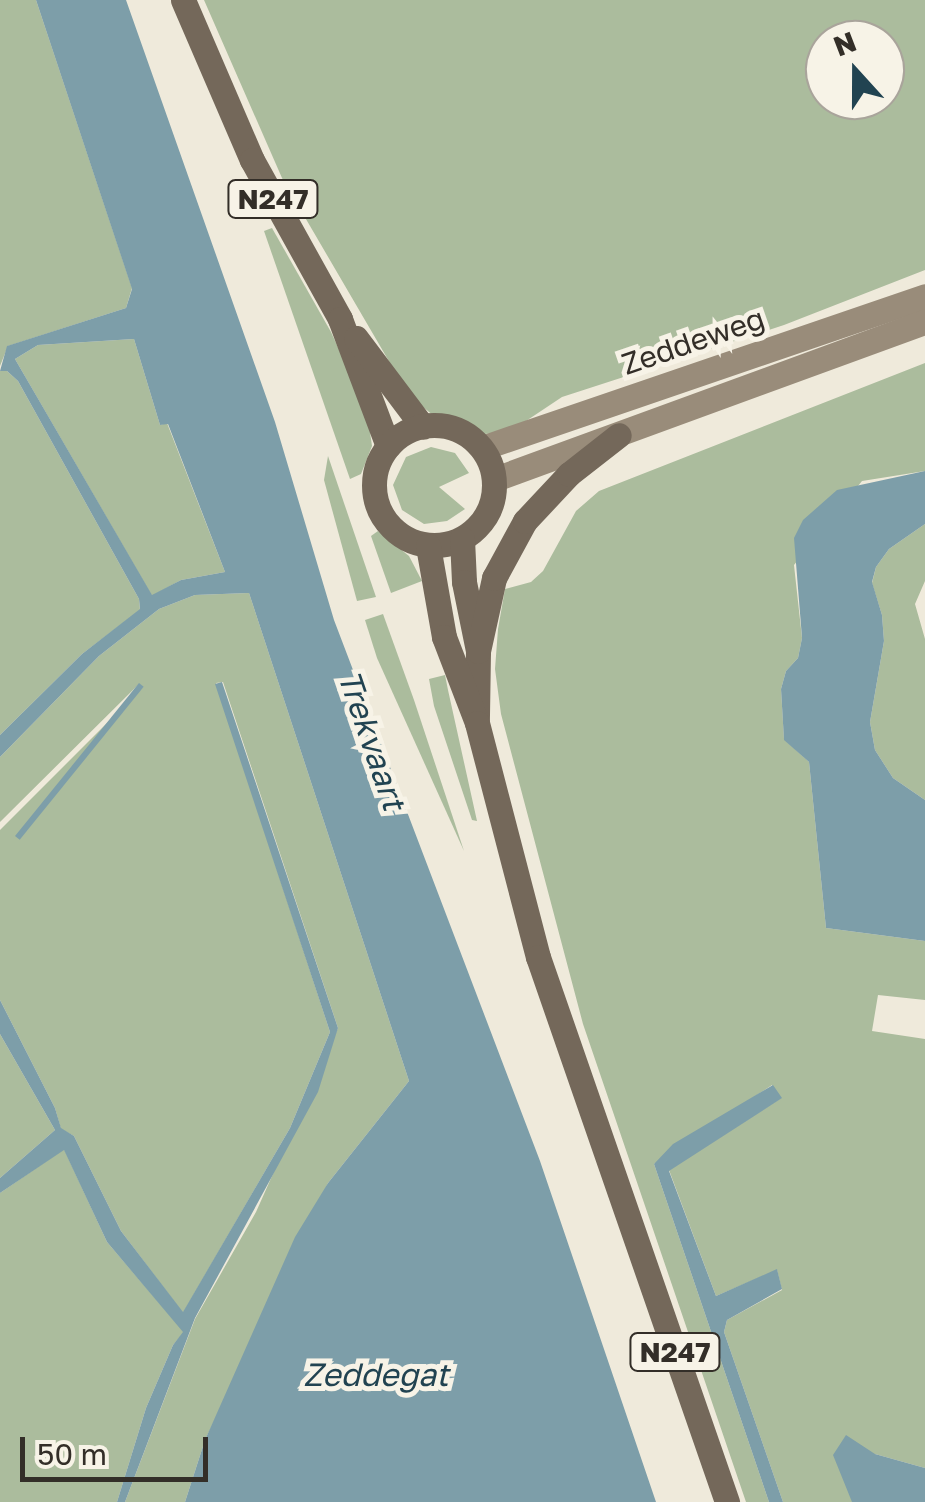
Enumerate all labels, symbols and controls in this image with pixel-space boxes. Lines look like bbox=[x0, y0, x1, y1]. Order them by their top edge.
north arrow bbox=[805, 20, 905, 120]
text: N bbox=[829, 24, 861, 63]
road number: N247 bbox=[226, 176, 320, 222]
street label: Zeddeweg bbox=[617, 300, 769, 382]
water label: Trekvaart bbox=[330, 665, 414, 815]
road number: N247 bbox=[628, 1329, 722, 1375]
water label: Zeddegat bbox=[303, 1355, 449, 1393]
scale bar bbox=[25, 1417, 212, 1479]
text: 50 m bbox=[37, 1436, 107, 1472]

